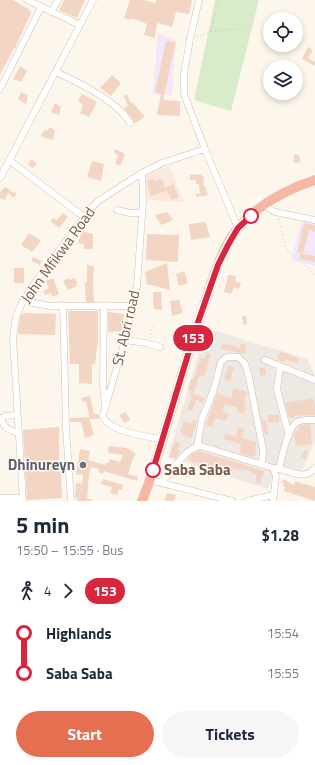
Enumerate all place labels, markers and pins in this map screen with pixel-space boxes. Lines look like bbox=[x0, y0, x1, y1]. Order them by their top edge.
unlabelled marker bbox=[243, 208, 259, 224]
place label: Dhinureyn bbox=[8, 453, 75, 476]
place label: Saba Saba bbox=[164, 458, 231, 481]
marker: Dhinureyn bbox=[78, 460, 88, 470]
marker: Saba Saba bbox=[145, 462, 161, 478]

